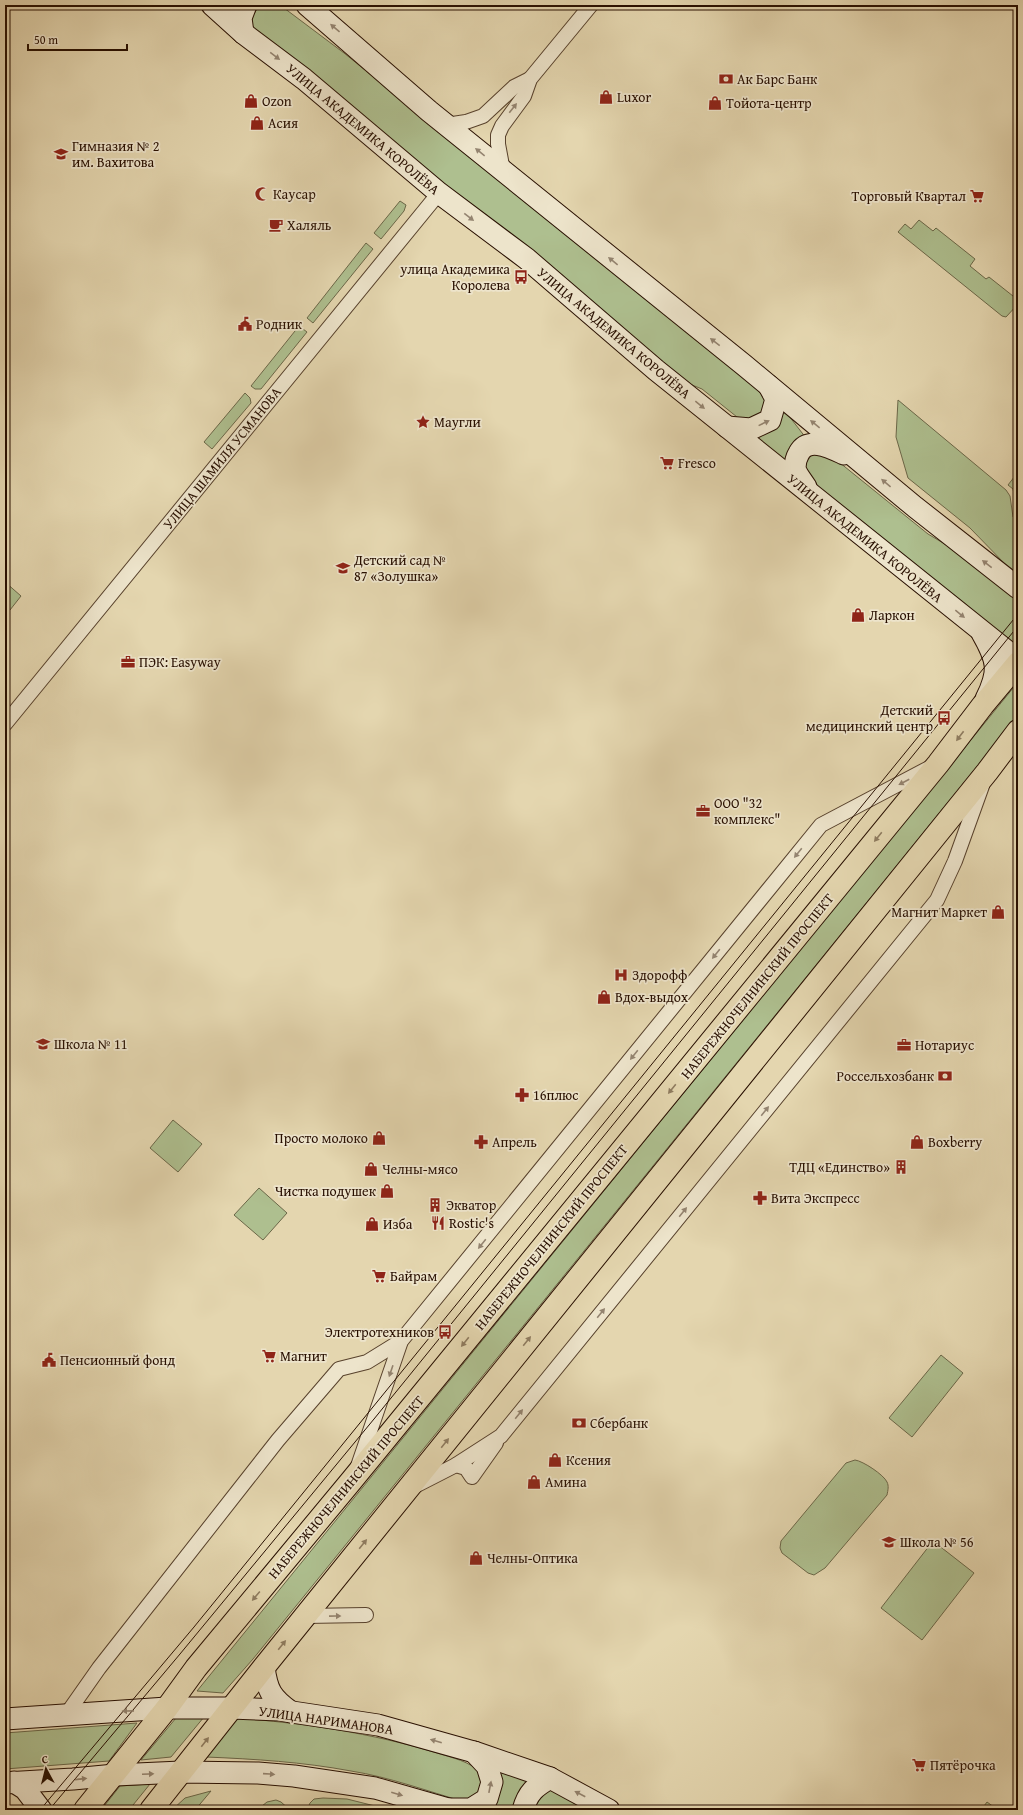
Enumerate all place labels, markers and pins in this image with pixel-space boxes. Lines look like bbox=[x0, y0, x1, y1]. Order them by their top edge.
place label: Ак Барс Банк bbox=[737, 69, 818, 89]
bank icon: Ак Барс Банк bbox=[718, 71, 734, 87]
place label: Luxor bbox=[617, 87, 651, 107]
shop icon: Luxor bbox=[598, 89, 614, 105]
place label: Ozon bbox=[262, 91, 292, 111]
shop icon: Ozon bbox=[243, 93, 259, 109]
place label: Тойота-центр bbox=[726, 93, 812, 113]
shop icon: Тойота-центр bbox=[707, 95, 723, 111]
place label: Асия bbox=[268, 113, 298, 133]
shop icon: Асия bbox=[249, 115, 265, 131]
place label: Гимназия № 2 им. Вахитова bbox=[72, 136, 160, 172]
school or university icon: Гимназия № 2 им. Вахитова bbox=[53, 146, 69, 162]
place label: Каусар bbox=[273, 184, 316, 204]
mosque icon: Каусар bbox=[254, 186, 270, 202]
place label: Торговый Квартал bbox=[852, 186, 966, 206]
supermarket icon: Торговый Квартал bbox=[969, 188, 985, 204]
place label: Халяль bbox=[287, 215, 332, 235]
cafe icon: Халяль bbox=[268, 217, 284, 233]
place label: улица Академика Королева bbox=[399, 259, 510, 295]
bus stop icon: улица Академика Королева bbox=[513, 269, 529, 285]
place label: Родник bbox=[256, 314, 303, 334]
public building icon: Родник bbox=[237, 316, 253, 332]
place label: Маугли bbox=[434, 412, 481, 432]
place icon: Маугли bbox=[415, 414, 431, 430]
place label: Fresco bbox=[678, 453, 716, 473]
supermarket icon: Fresco bbox=[659, 455, 675, 471]
place label: Детский сад № 87 «Золушка» bbox=[353, 550, 446, 586]
school or university icon: Детский сад № 87 «Золушка» bbox=[335, 560, 351, 576]
place label: Ларкон bbox=[869, 605, 915, 625]
shop icon: Ларкон bbox=[850, 607, 866, 623]
place label: ПЭК: Easyway bbox=[139, 652, 221, 672]
office icon: ПЭК: Easyway bbox=[120, 654, 136, 670]
place label: Детский медицинский центр bbox=[806, 700, 933, 736]
bus stop icon: Детский медицинский центр bbox=[936, 710, 952, 726]
place label: ООО "32 комплекс" bbox=[714, 793, 780, 829]
office icon: ООО "32 комплекс" bbox=[695, 803, 711, 819]
place label: Магнит Маркет bbox=[891, 902, 987, 922]
shop icon: Магнит Маркет bbox=[990, 904, 1006, 920]
place label: Здорофф bbox=[632, 965, 687, 985]
hospital icon: Здорофф bbox=[613, 967, 629, 983]
place label: Вдох-выдох bbox=[615, 987, 689, 1007]
shop icon: Вдох-выдох bbox=[596, 989, 612, 1005]
place label: Школа № 11 bbox=[54, 1034, 127, 1054]
place label: Нотариус bbox=[915, 1035, 974, 1055]
school or university icon: Школа № 11 bbox=[35, 1036, 51, 1052]
office icon: Нотариус bbox=[896, 1037, 912, 1053]
place label: Россельхозбанк bbox=[836, 1066, 935, 1086]
bank icon: Россельхозбанк bbox=[937, 1068, 953, 1084]
place label: 16плюс bbox=[533, 1085, 578, 1105]
pharmacy icon: 16плюс bbox=[514, 1087, 530, 1103]
place label: Просто молоко bbox=[275, 1128, 368, 1148]
shop icon: Просто молоко bbox=[371, 1130, 387, 1146]
place label: Апрель bbox=[492, 1132, 537, 1152]
place label: Boxberry bbox=[928, 1132, 982, 1152]
pharmacy icon: Апрель bbox=[473, 1134, 489, 1150]
shop icon: Boxberry bbox=[909, 1134, 925, 1150]
place label: ТДЦ «Единство» bbox=[789, 1157, 890, 1177]
place label: Челны-мясо bbox=[382, 1159, 458, 1179]
building icon: ТДЦ «Единство» bbox=[893, 1159, 909, 1175]
shop icon: Челны-мясо bbox=[363, 1161, 379, 1177]
place label: Чистка подушек bbox=[275, 1181, 377, 1201]
shop icon: Чистка подушек bbox=[379, 1183, 395, 1199]
place label: Вита Экспресс bbox=[771, 1188, 860, 1208]
pharmacy icon: Вита Экспресс bbox=[752, 1190, 768, 1206]
place label: Экватор bbox=[446, 1195, 497, 1215]
building icon: Экватор bbox=[427, 1197, 443, 1213]
place label: Rostiс's bbox=[449, 1213, 494, 1233]
place label: Изба bbox=[383, 1214, 413, 1234]
restaurant icon: Rostiс's bbox=[430, 1215, 446, 1231]
shop icon: Изба bbox=[364, 1216, 380, 1232]
place label: Байрам bbox=[390, 1266, 437, 1286]
supermarket icon: Байрам bbox=[371, 1268, 387, 1284]
place label: Электротехников bbox=[325, 1322, 434, 1342]
bus stop icon: Электротехников bbox=[437, 1324, 453, 1340]
place label: Магнит bbox=[280, 1346, 327, 1366]
supermarket icon: Магнит bbox=[261, 1348, 277, 1364]
place label: Пенсионный фонд bbox=[60, 1350, 175, 1370]
public building icon: Пенсионный фонд bbox=[41, 1352, 57, 1368]
place label: Сбербанк bbox=[590, 1413, 649, 1433]
bank icon: Сбербанк bbox=[571, 1415, 587, 1431]
place label: Ксения bbox=[566, 1450, 611, 1470]
shop icon: Ксения bbox=[547, 1452, 563, 1468]
place label: Амина bbox=[545, 1472, 587, 1492]
shop icon: Амина bbox=[526, 1474, 542, 1490]
place label: Школа № 56 bbox=[900, 1532, 974, 1552]
school or university icon: Школа № 56 bbox=[881, 1534, 897, 1550]
place label: Челны-Оптика bbox=[487, 1548, 578, 1568]
shop icon: Челны-Оптика bbox=[468, 1550, 484, 1566]
place label: Пятёрочка bbox=[930, 1755, 996, 1775]
supermarket icon: Пятёрочка bbox=[911, 1757, 927, 1773]

